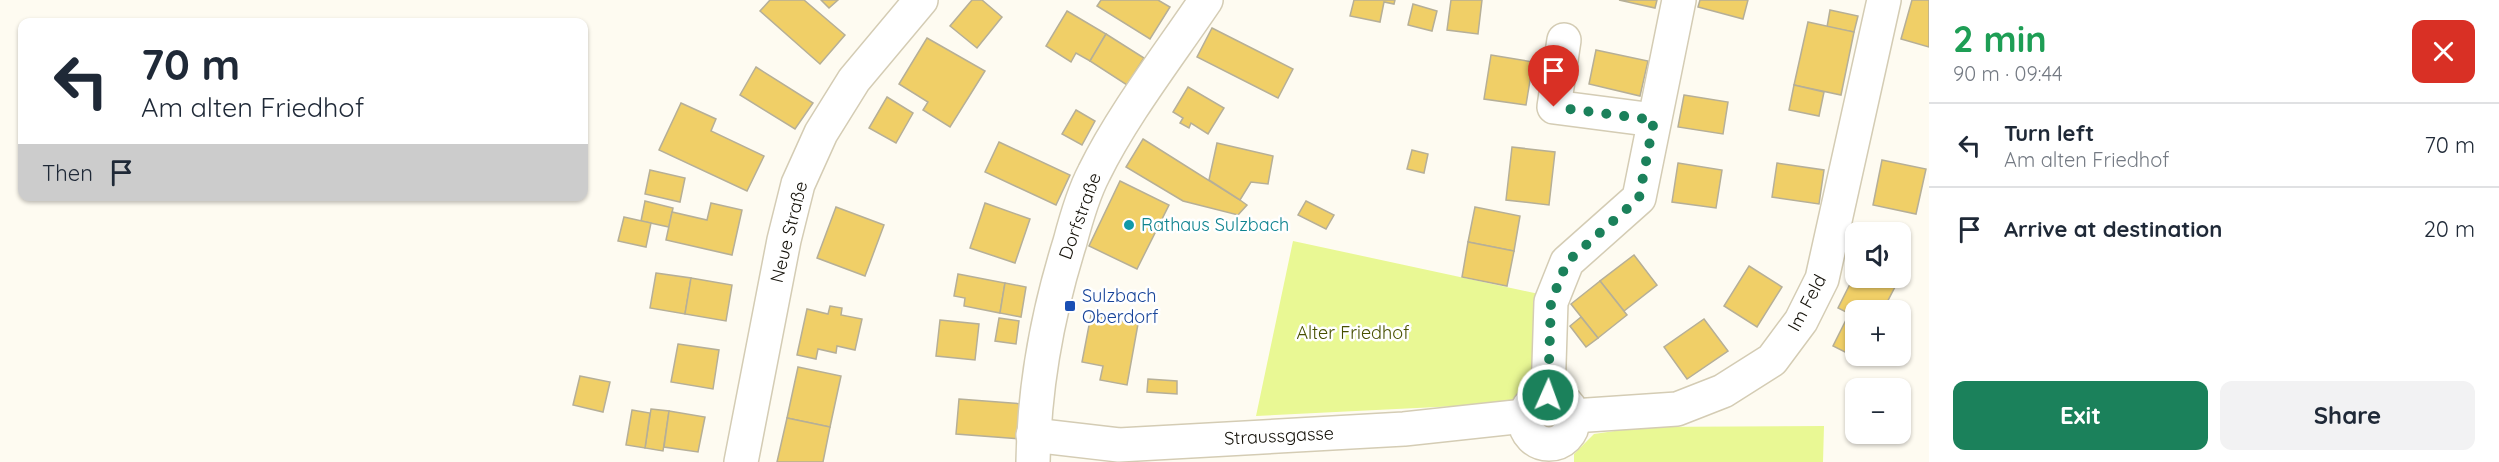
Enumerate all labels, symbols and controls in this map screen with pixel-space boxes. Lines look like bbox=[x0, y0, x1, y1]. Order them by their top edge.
text: 2 min bbox=[1953, 16, 2047, 61]
button: close bbox=[2412, 20, 2475, 83]
text: 70 m bbox=[141, 38, 240, 91]
icon: left bbox=[42, 42, 120, 120]
pin bbox=[1528, 45, 1579, 107]
icon: arrive bbox=[1537, 54, 1570, 87]
text: 90 m · 09:44 bbox=[1953, 61, 2062, 86]
text: Am alten Friedhof bbox=[141, 90, 364, 124]
text: Turn left bbox=[2004, 119, 2094, 147]
icon: left bbox=[1953, 129, 1986, 162]
text: 70 m bbox=[2425, 131, 2475, 159]
text: Am alten Friedhof bbox=[2004, 147, 2169, 172]
icon: arrive bbox=[105, 156, 138, 189]
text: Then bbox=[42, 159, 93, 187]
street label: Dorfstraße bbox=[1053, 169, 1106, 262]
street label: Neue Straße bbox=[765, 179, 812, 285]
place label: Rathaus Sulzbach bbox=[1141, 213, 1289, 236]
icon: arrive bbox=[1953, 213, 1986, 246]
text: Arrive at destination bbox=[2004, 215, 2222, 243]
text: 20 m bbox=[2424, 215, 2475, 243]
marker: Rathaus Sulzbach bbox=[1122, 218, 1136, 232]
map controls bbox=[1845, 222, 1911, 444]
button: sound bbox=[1845, 222, 1911, 288]
street label: Im Feld bbox=[1782, 271, 1831, 335]
place label: Sulzbach Oberdorf bbox=[1082, 284, 1159, 328]
marker: Sulzbach Oberdorf bbox=[1063, 299, 1077, 313]
button: + bbox=[1845, 300, 1911, 366]
park label: Alter Friedhof bbox=[1296, 321, 1410, 344]
position arrow bbox=[1516, 363, 1580, 427]
button: − bbox=[1845, 378, 1911, 444]
button: Exit bbox=[1953, 381, 2208, 450]
button: Share bbox=[2220, 381, 2475, 450]
street label: Straussgasse bbox=[1224, 421, 1334, 450]

